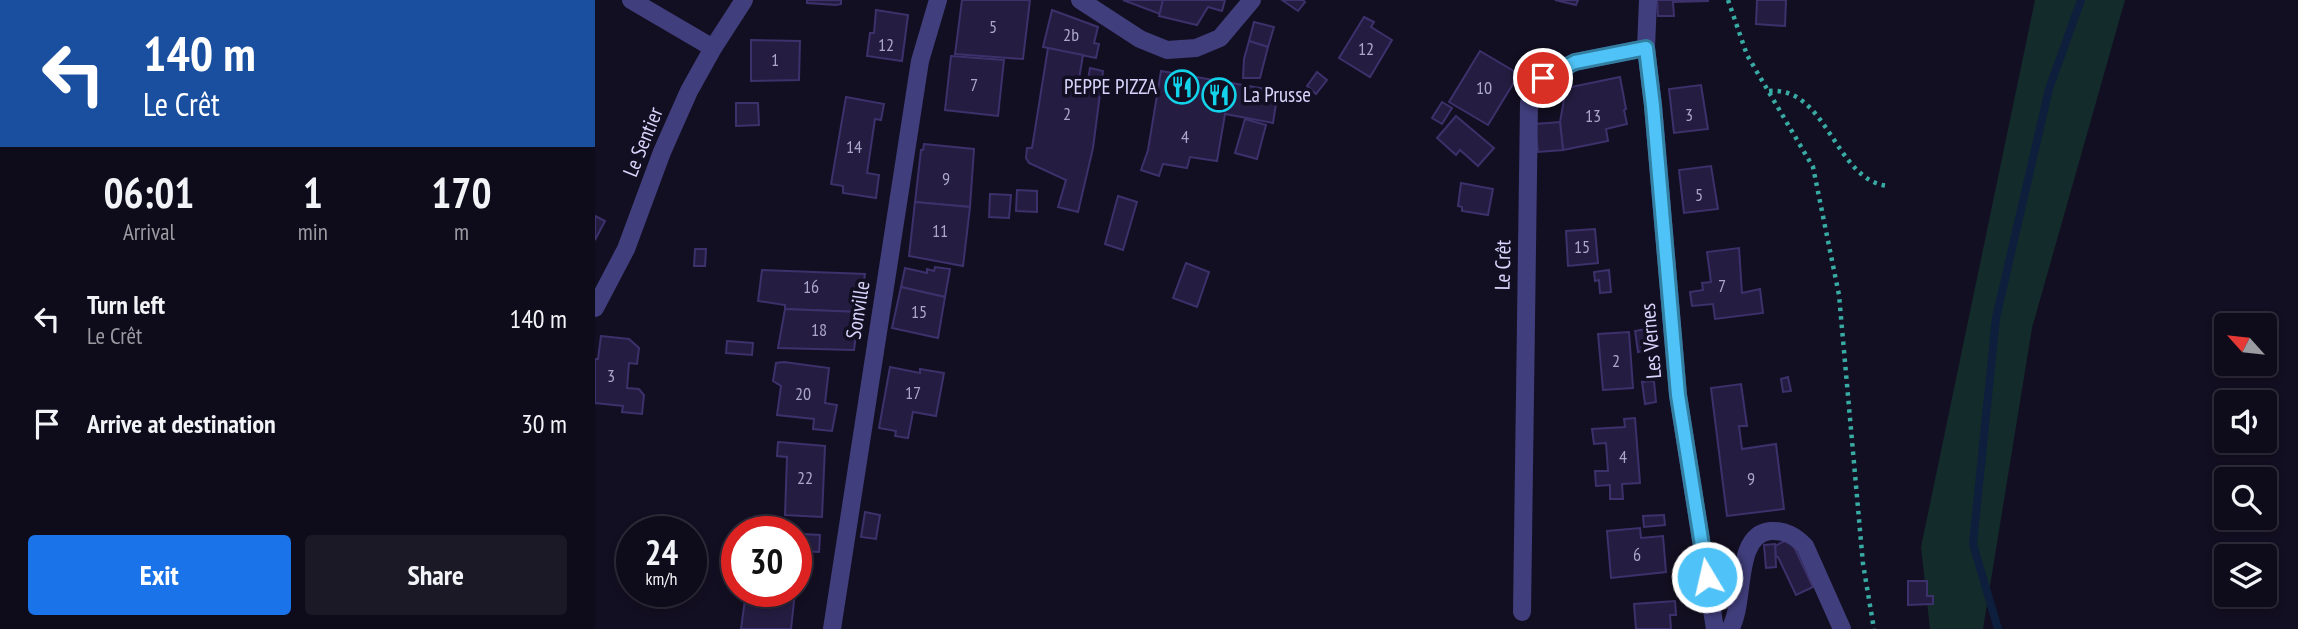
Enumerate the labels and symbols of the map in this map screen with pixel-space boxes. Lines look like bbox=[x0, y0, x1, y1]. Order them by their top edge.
house number: 5 bbox=[989, 15, 997, 38]
house number: 2b bbox=[1063, 23, 1079, 46]
house number: 12 bbox=[878, 33, 894, 56]
house number: 12 bbox=[1358, 37, 1374, 60]
house number: 1 bbox=[771, 48, 779, 71]
pin bbox=[1513, 48, 1573, 108]
restaurant icon: PEPPE PIZZA bbox=[1163, 68, 1201, 106]
house number: 7 bbox=[970, 73, 978, 96]
place label: PEPPE PIZZA bbox=[1064, 73, 1157, 100]
restaurant icon: La Prusse bbox=[1200, 76, 1238, 114]
house number: 10 bbox=[1476, 76, 1492, 99]
place label: La Prusse bbox=[1243, 81, 1311, 108]
house number: 2 bbox=[1063, 102, 1071, 125]
street label: Le Sentier bbox=[616, 103, 669, 181]
house number: 3 bbox=[1685, 103, 1693, 126]
house number: 13 bbox=[1585, 104, 1601, 127]
house number: 4 bbox=[1181, 125, 1189, 148]
house number: 14 bbox=[846, 135, 862, 158]
house number: 9 bbox=[942, 167, 950, 190]
house number: 5 bbox=[1695, 183, 1703, 206]
house number: 11 bbox=[932, 219, 948, 242]
house number: 15 bbox=[1574, 235, 1590, 258]
street label: Le Crêt bbox=[1489, 239, 1516, 290]
house number: 7 bbox=[1718, 274, 1726, 297]
house number: 16 bbox=[803, 275, 819, 298]
street label: Sonville bbox=[840, 279, 875, 341]
house number: 15 bbox=[911, 300, 927, 323]
street label: Les Vernes bbox=[1634, 302, 1667, 380]
north arrow bbox=[2214, 313, 2277, 376]
house number: 18 bbox=[811, 318, 827, 341]
house number: 2 bbox=[1612, 349, 1620, 372]
house number: 3 bbox=[607, 364, 615, 387]
house number: 17 bbox=[905, 381, 921, 404]
house number: 20 bbox=[795, 382, 811, 405]
house number: 4 bbox=[1619, 445, 1627, 468]
house number: 22 bbox=[797, 466, 813, 489]
house number: 9 bbox=[1747, 467, 1755, 490]
speed limit sign: 30 bbox=[721, 516, 812, 607]
position arrow bbox=[1670, 540, 1744, 614]
house number: 6 bbox=[1633, 543, 1641, 566]

